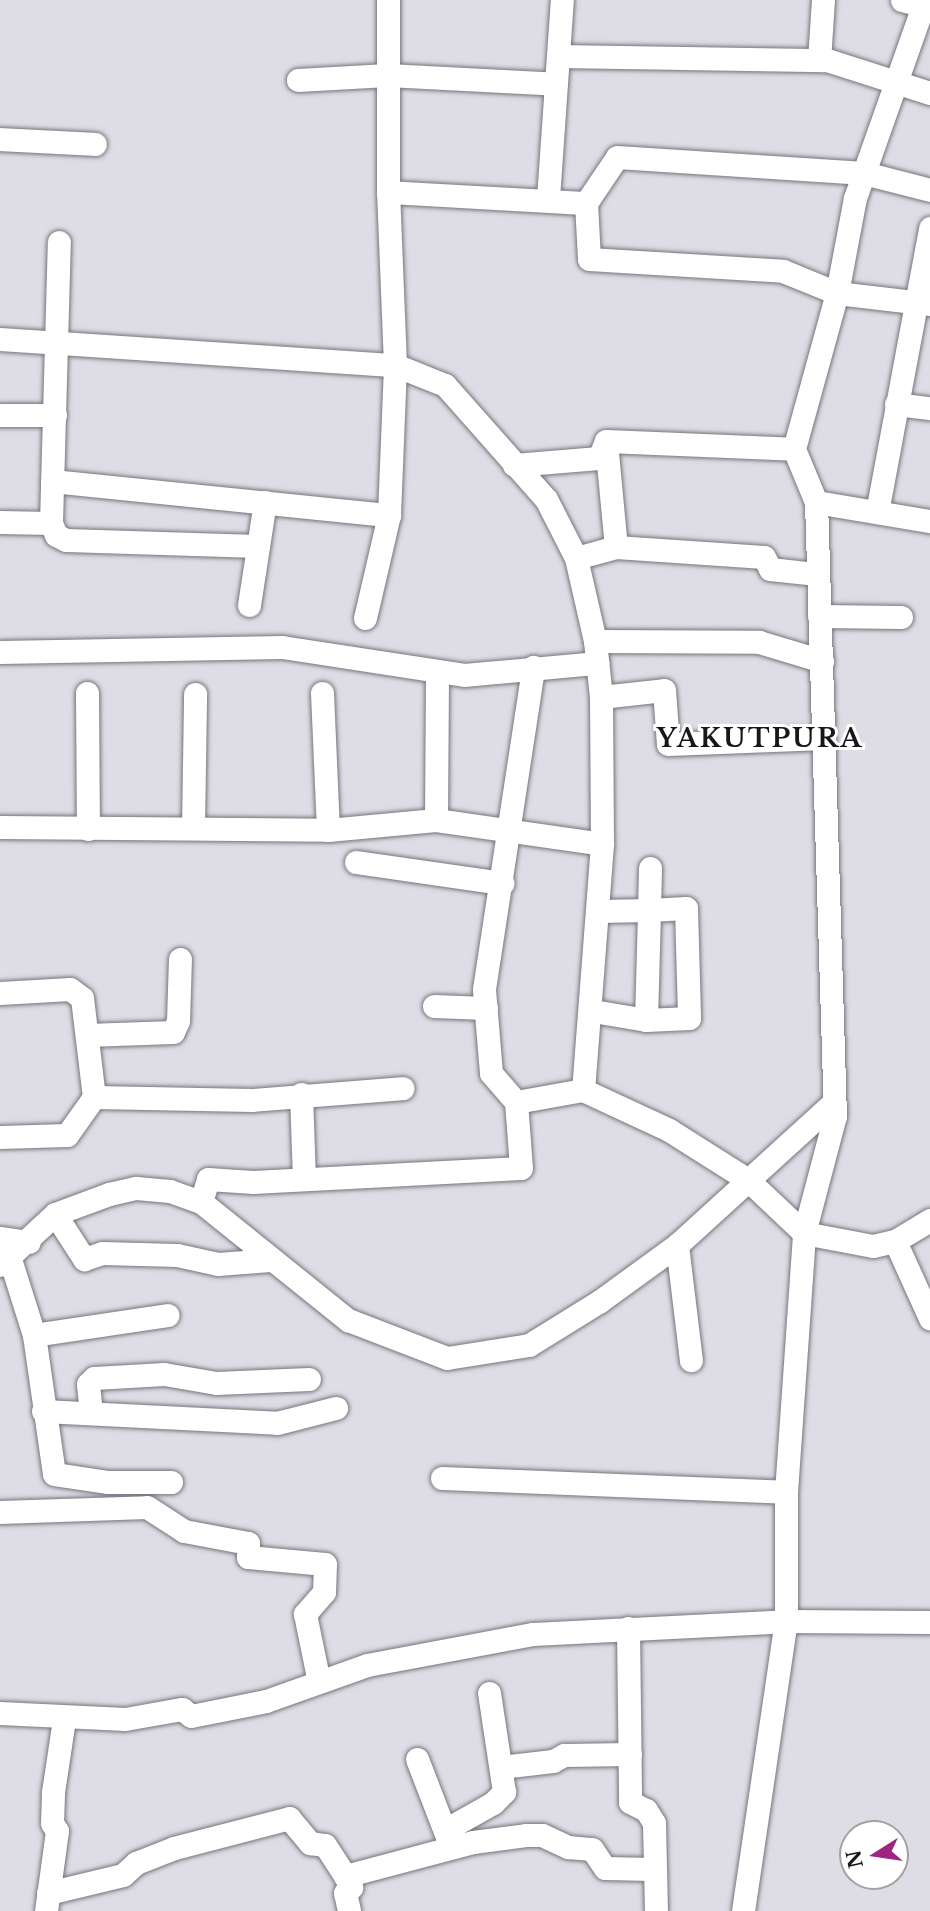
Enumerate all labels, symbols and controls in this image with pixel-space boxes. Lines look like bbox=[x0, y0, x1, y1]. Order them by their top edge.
district label: YAKUTPURA bbox=[658, 723, 862, 755]
north arrow bbox=[839, 1820, 909, 1890]
text: N bbox=[842, 1848, 868, 1870]

